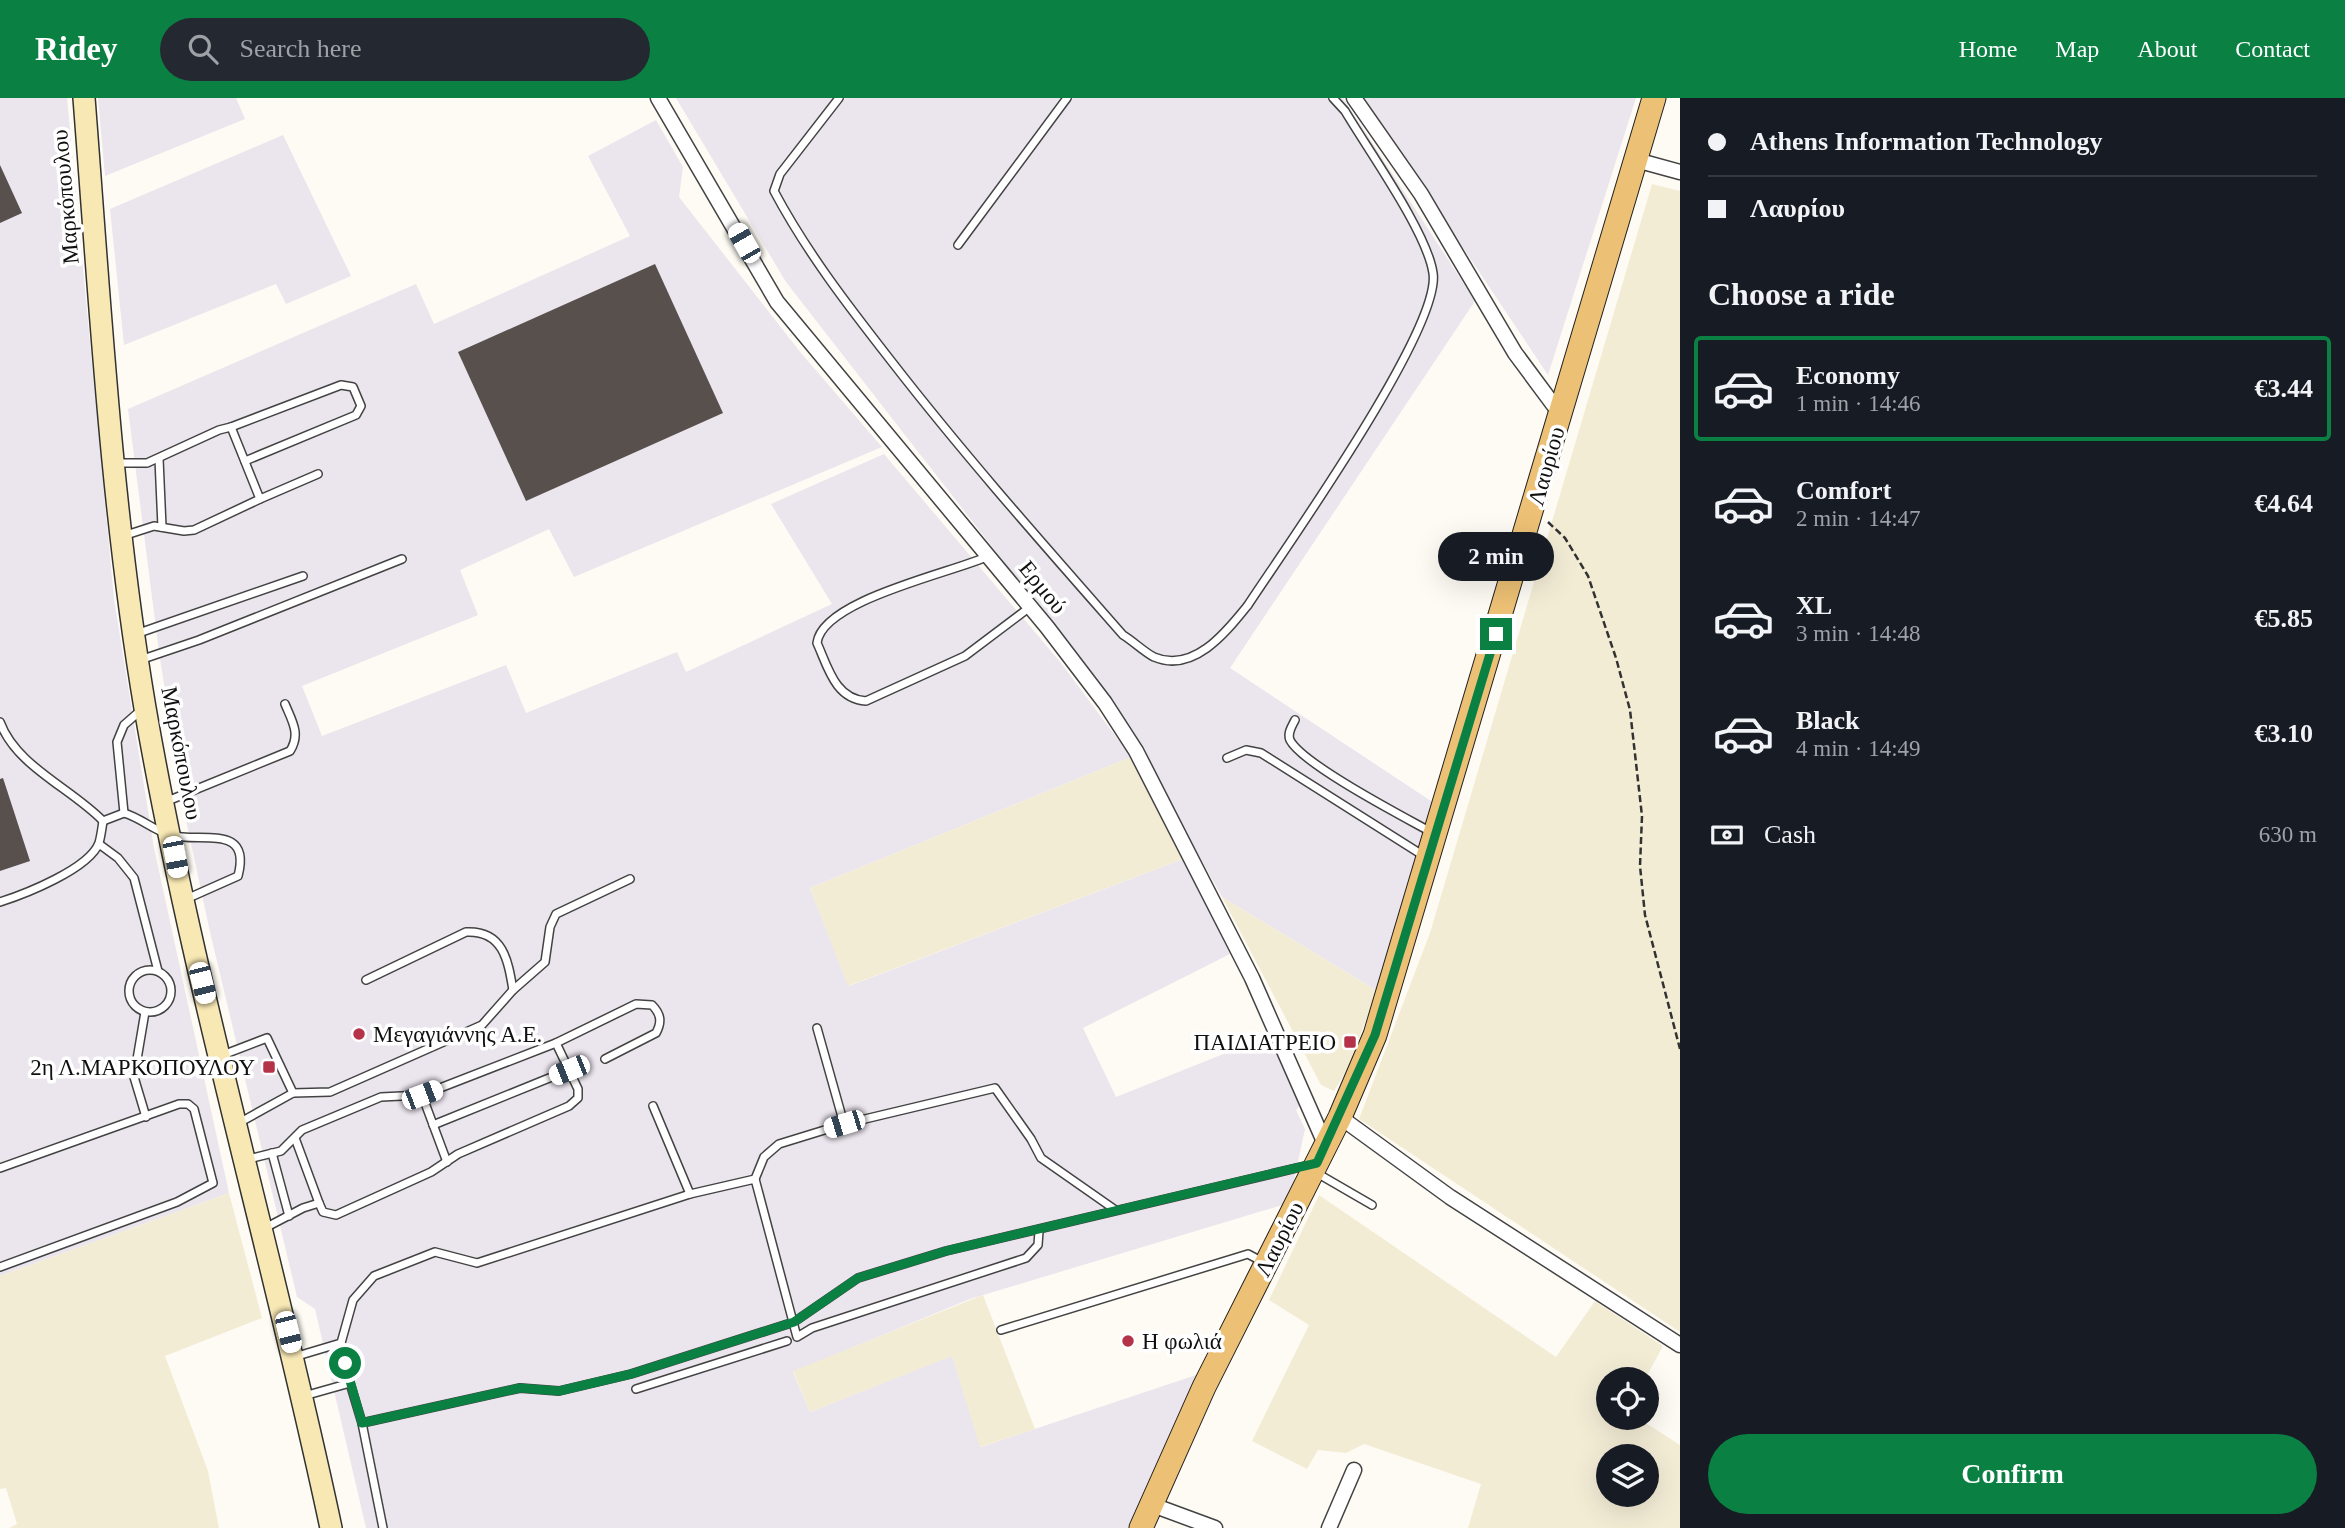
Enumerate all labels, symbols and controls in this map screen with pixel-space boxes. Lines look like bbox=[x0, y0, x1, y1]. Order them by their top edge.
search box bbox=[160, 18, 650, 81]
icon: search bbox=[184, 30, 222, 68]
text: Ridey bbox=[35, 31, 118, 67]
text: Search here bbox=[240, 34, 361, 63]
text: Home bbox=[1959, 36, 2017, 62]
text: Map bbox=[2055, 36, 2099, 62]
text: About bbox=[2137, 36, 2197, 62]
text: Contact bbox=[2235, 36, 2310, 62]
text: Athens Information Technology bbox=[1750, 127, 2103, 156]
street label: Μαρκόπουλου bbox=[47, 129, 84, 265]
text: Λαυρίου bbox=[1750, 194, 1845, 223]
car bbox=[725, 220, 764, 266]
text: Choose a ride bbox=[1708, 276, 1895, 312]
icon: car bbox=[1712, 357, 1775, 420]
text: Economy bbox=[1796, 361, 1900, 390]
text: €3.44 bbox=[2255, 374, 2313, 403]
text: 1 min · 14:46 bbox=[1796, 391, 1921, 416]
street label: Λαυρίου bbox=[1523, 424, 1570, 508]
icon: car bbox=[1712, 472, 1775, 535]
text: Comfort bbox=[1796, 476, 1891, 505]
text: €4.64 bbox=[2255, 489, 2313, 518]
text: 2 min · 14:47 bbox=[1796, 506, 1921, 531]
callout: 2 min bbox=[1438, 532, 1554, 582]
text: 2 min bbox=[1468, 544, 1524, 569]
street label: Ερμού bbox=[1014, 556, 1071, 619]
icon: car bbox=[1712, 587, 1775, 650]
text: XL bbox=[1796, 591, 1832, 620]
text: €5.85 bbox=[2255, 604, 2313, 633]
route end bbox=[1480, 618, 1512, 650]
text: 3 min · 14:48 bbox=[1796, 621, 1921, 646]
street label: Μαρκόπουλου bbox=[156, 684, 207, 822]
icon: car bbox=[1712, 702, 1775, 765]
text: Black bbox=[1796, 706, 1860, 735]
text: €3.10 bbox=[2255, 719, 2313, 748]
text: 4 min · 14:49 bbox=[1796, 736, 1921, 761]
icon: cash bbox=[1708, 816, 1746, 854]
text: Cash bbox=[1764, 820, 1816, 849]
text: 630 m bbox=[2259, 822, 2317, 847]
car bbox=[161, 834, 190, 880]
car bbox=[187, 960, 218, 1006]
place label: Μεγαγιάννης Α.Ε. bbox=[373, 1022, 542, 1047]
marker: Μεγαγιάννης Α.Ε. bbox=[351, 1026, 367, 1042]
place label: ΠΑΙΔΙΑΤΡΕΙΟ bbox=[1193, 1030, 1336, 1055]
marker: ΠΑΙΔΙΑΤΡΕΙΟ bbox=[1342, 1034, 1358, 1050]
car bbox=[546, 1052, 593, 1088]
place label: 2η Λ.ΜΑΡΚΟΠΟΥΛΟΥ bbox=[30, 1055, 255, 1080]
marker: 2η Λ.ΜΑΡΚΟΠΟΥΛΟΥ bbox=[261, 1059, 277, 1075]
car bbox=[399, 1078, 446, 1112]
car bbox=[821, 1108, 868, 1140]
street label: Λαυρίου bbox=[1250, 1198, 1309, 1281]
car bbox=[273, 1309, 304, 1355]
place label: Η φωλιά bbox=[1142, 1329, 1222, 1354]
marker: Η φωλιά bbox=[1120, 1333, 1136, 1349]
route start bbox=[329, 1347, 361, 1379]
map controls bbox=[1596, 1367, 1659, 1507]
button: locate bbox=[1596, 1367, 1659, 1430]
button: Confirm bbox=[1708, 1434, 2317, 1514]
button: layers bbox=[1596, 1444, 1659, 1507]

